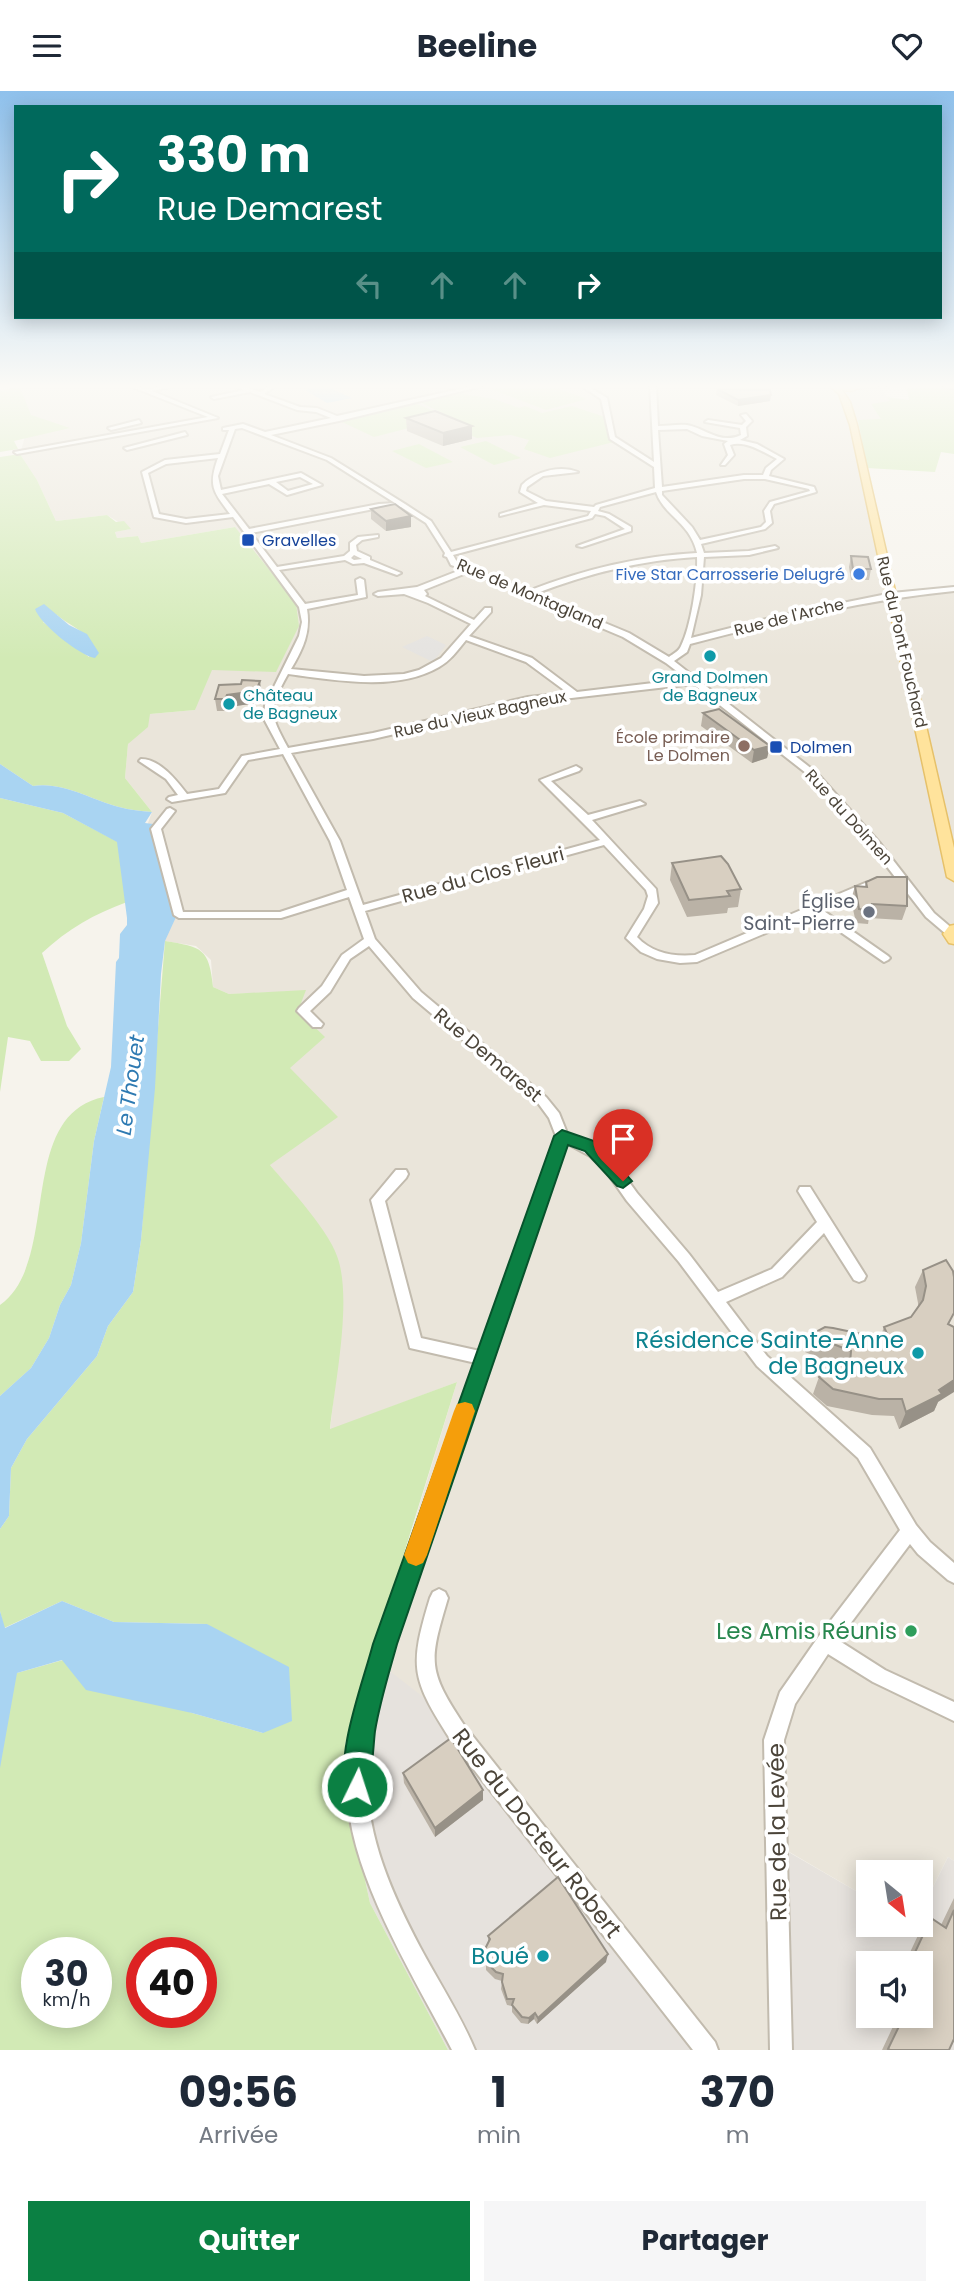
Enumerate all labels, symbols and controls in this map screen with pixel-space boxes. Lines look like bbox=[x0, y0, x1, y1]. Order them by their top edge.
text: Beeline bbox=[417, 23, 537, 68]
icon: menu bbox=[28, 27, 66, 65]
icon: heart bbox=[888, 27, 926, 65]
text: 330 m bbox=[157, 121, 311, 189]
icon: right bbox=[42, 133, 133, 224]
text: Rue Demarest bbox=[157, 186, 383, 231]
icon: left bbox=[350, 266, 388, 304]
icon: ahead bbox=[423, 266, 461, 304]
icon: ahead bbox=[496, 266, 534, 304]
icon: right bbox=[569, 266, 607, 304]
place label: Gravelles bbox=[262, 529, 336, 552]
marker: Gravelles bbox=[240, 532, 256, 548]
street label: Rue de Montagland bbox=[453, 553, 607, 635]
street label: Rue du Pont Fouchard bbox=[871, 554, 933, 730]
place label: Five Star Carrosserie Delugré bbox=[615, 563, 845, 586]
marker: Five Star Carrosserie Delugré bbox=[851, 566, 867, 582]
street label: Rue de l'Arche bbox=[732, 592, 846, 642]
marker: Grand Dolmen de Bagneux bbox=[702, 648, 718, 664]
place label: Grand Dolmen de Bagneux bbox=[652, 666, 768, 707]
place label: Château de Bagneux bbox=[243, 684, 338, 725]
street label: Rue du Vieux Bagneux bbox=[392, 684, 569, 744]
marker: Château de Bagneux bbox=[221, 696, 237, 712]
place label: École primaire Le Dolmen bbox=[616, 726, 730, 767]
place label: Dolmen bbox=[790, 736, 852, 759]
marker: École primaire Le Dolmen bbox=[736, 738, 752, 754]
marker: Dolmen bbox=[768, 739, 784, 755]
street label: Rue du Dolmen bbox=[800, 764, 898, 870]
street label: Rue du Clos Fleuri bbox=[399, 840, 567, 910]
place label: Église Saint-Pierre bbox=[743, 888, 855, 937]
marker: Église Saint-Pierre bbox=[861, 904, 877, 920]
street label: Rue Demarest bbox=[428, 1002, 548, 1108]
water label: Le Thouet bbox=[109, 1033, 151, 1137]
pin bbox=[593, 1109, 653, 1181]
icon: arrive bbox=[604, 1120, 642, 1158]
place label: Résidence Sainte-Anne de Bagneux bbox=[635, 1324, 904, 1382]
marker: Résidence Sainte-Anne de Bagneux bbox=[910, 1345, 926, 1361]
place label: Les Amis Réunis bbox=[716, 1615, 897, 1647]
marker: Les Amis Réunis bbox=[903, 1623, 919, 1639]
street label: Rue du Docteur Robert bbox=[445, 1721, 629, 1945]
street label: Rue de la Levée bbox=[759, 1743, 795, 1921]
position arrow bbox=[320, 1750, 394, 1824]
north arrow bbox=[856, 1860, 933, 1937]
map controls bbox=[856, 1860, 933, 2028]
speed limit sign: 40 bbox=[126, 1937, 217, 2028]
place label: Boué bbox=[471, 1940, 529, 1972]
marker: Boué bbox=[535, 1948, 551, 1964]
text: 30 bbox=[45, 1949, 89, 1998]
button: sound bbox=[856, 1951, 933, 2028]
text: km/h bbox=[43, 1987, 90, 2012]
text: 09:56 bbox=[179, 2063, 298, 2122]
text: 1 bbox=[491, 2063, 507, 2122]
text: 370 bbox=[700, 2063, 775, 2122]
text: Arrivée bbox=[199, 2119, 278, 2151]
text: min bbox=[477, 2119, 521, 2151]
text: m bbox=[726, 2119, 749, 2151]
button: Quitter bbox=[28, 2201, 470, 2281]
button: Partager bbox=[484, 2201, 926, 2281]

